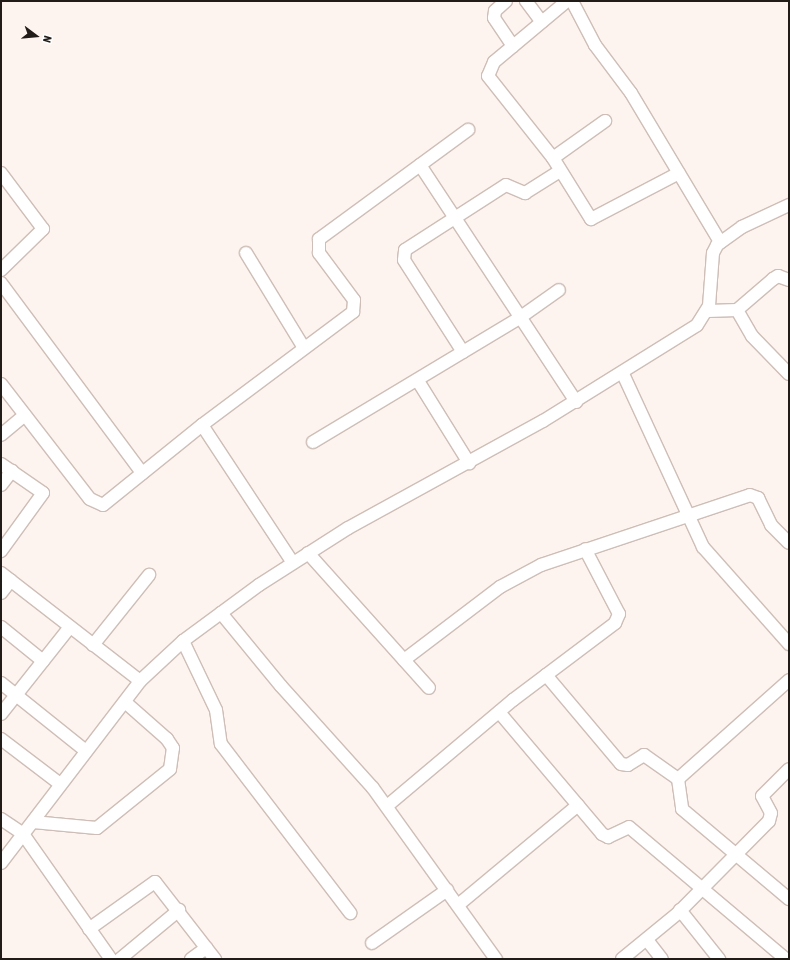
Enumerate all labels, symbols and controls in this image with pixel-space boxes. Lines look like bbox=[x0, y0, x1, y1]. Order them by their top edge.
north arrow bbox=[16, 16, 56, 56]
text: N bbox=[41, 35, 54, 44]

